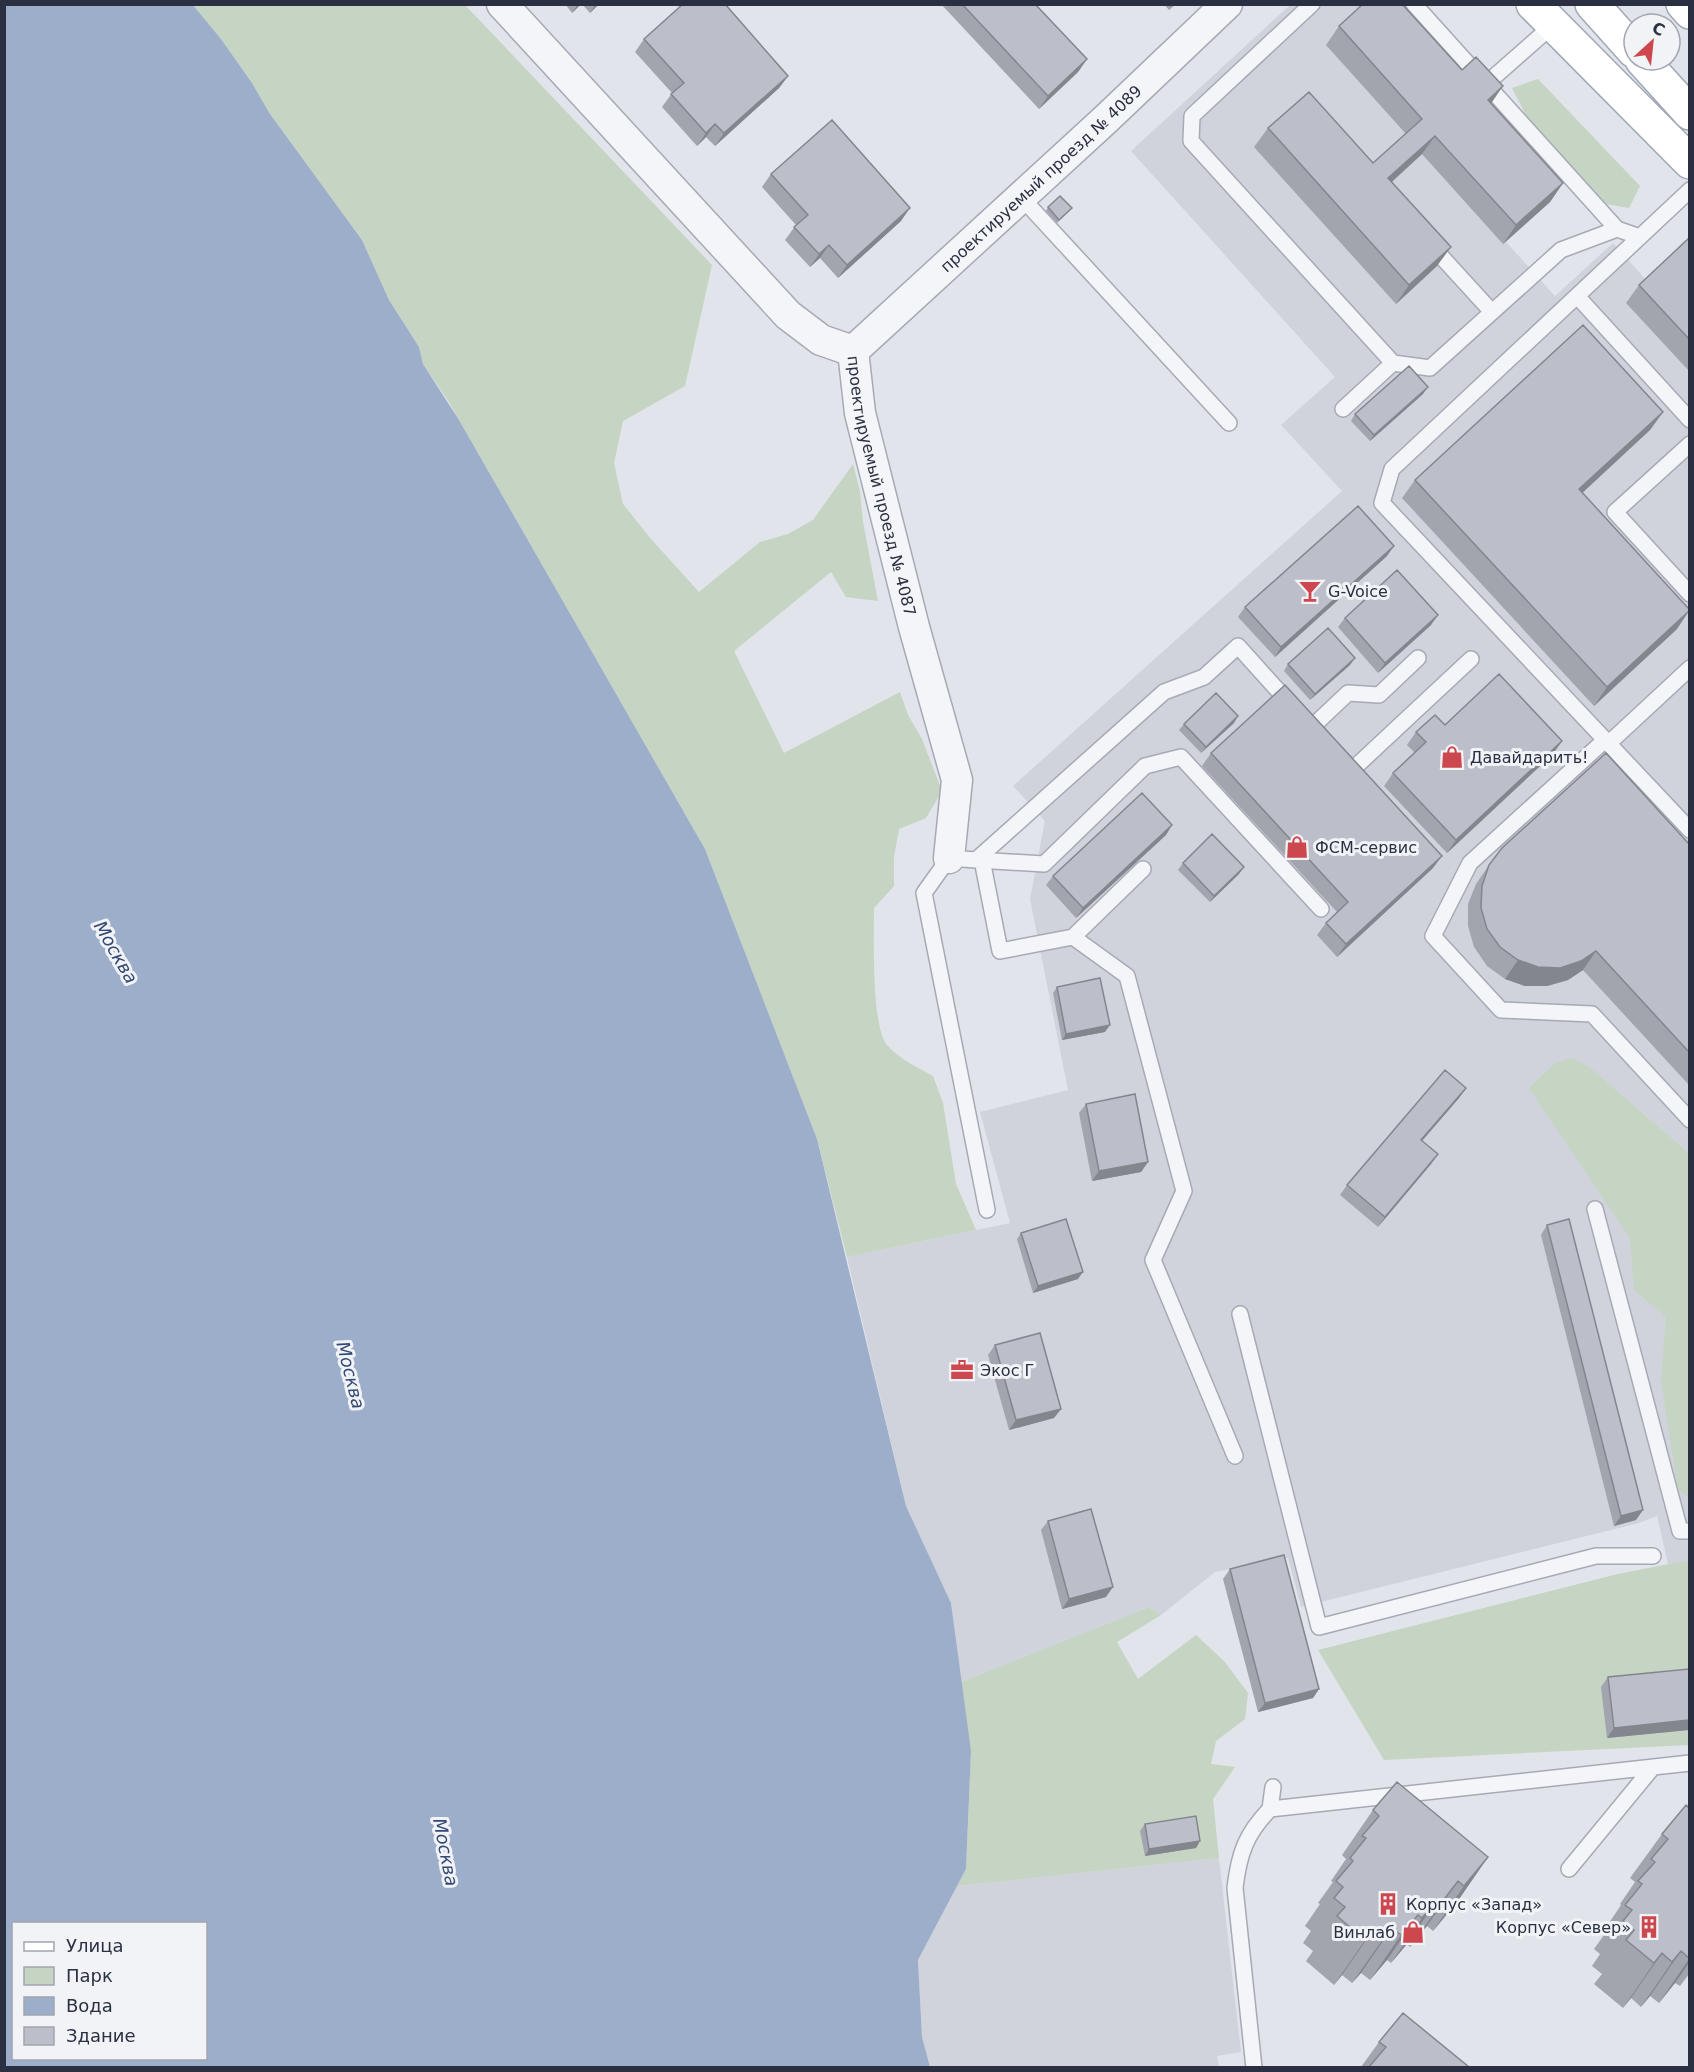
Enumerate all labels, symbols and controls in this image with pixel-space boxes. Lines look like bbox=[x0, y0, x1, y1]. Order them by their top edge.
north arrow bbox=[1622, 12, 1682, 72]
text: С bbox=[1649, 18, 1668, 40]
street label: проектируемый проезд № 4089 bbox=[936, 81, 1145, 276]
street label: проектируемый проезд № 4087 bbox=[844, 355, 920, 618]
bar icon: G-Voice bbox=[1297, 578, 1323, 604]
place label: G-Voice bbox=[1328, 582, 1388, 601]
shop icon: Давайдарить! bbox=[1439, 744, 1465, 770]
place label: Давайдарить! bbox=[1470, 748, 1589, 767]
shop icon: ФСМ-сервис bbox=[1284, 834, 1310, 860]
place label: ФСМ-сервис bbox=[1315, 838, 1417, 857]
water label: Москва bbox=[90, 917, 142, 987]
water label: Москва bbox=[332, 1339, 370, 1411]
office icon: Экос Г bbox=[949, 1357, 975, 1383]
place label: Экос Г bbox=[980, 1361, 1034, 1380]
water label: Москва bbox=[429, 1816, 463, 1888]
building icon: Корпус «Запад» bbox=[1375, 1891, 1401, 1917]
place label: Корпус «Запад» bbox=[1406, 1895, 1542, 1914]
building icon: Корпус «Север» bbox=[1636, 1914, 1662, 1940]
place label: Корпус «Север» bbox=[1496, 1918, 1631, 1937]
shop icon: Винлаб bbox=[1400, 1919, 1426, 1945]
legend bbox=[12, 1922, 207, 2060]
place label: Винлаб bbox=[1333, 1923, 1395, 1942]
text: Улица bbox=[66, 1935, 123, 1956]
text: Парк bbox=[66, 1965, 113, 1986]
text: Вода bbox=[66, 1995, 113, 2016]
text: Здание bbox=[66, 2025, 136, 2046]

